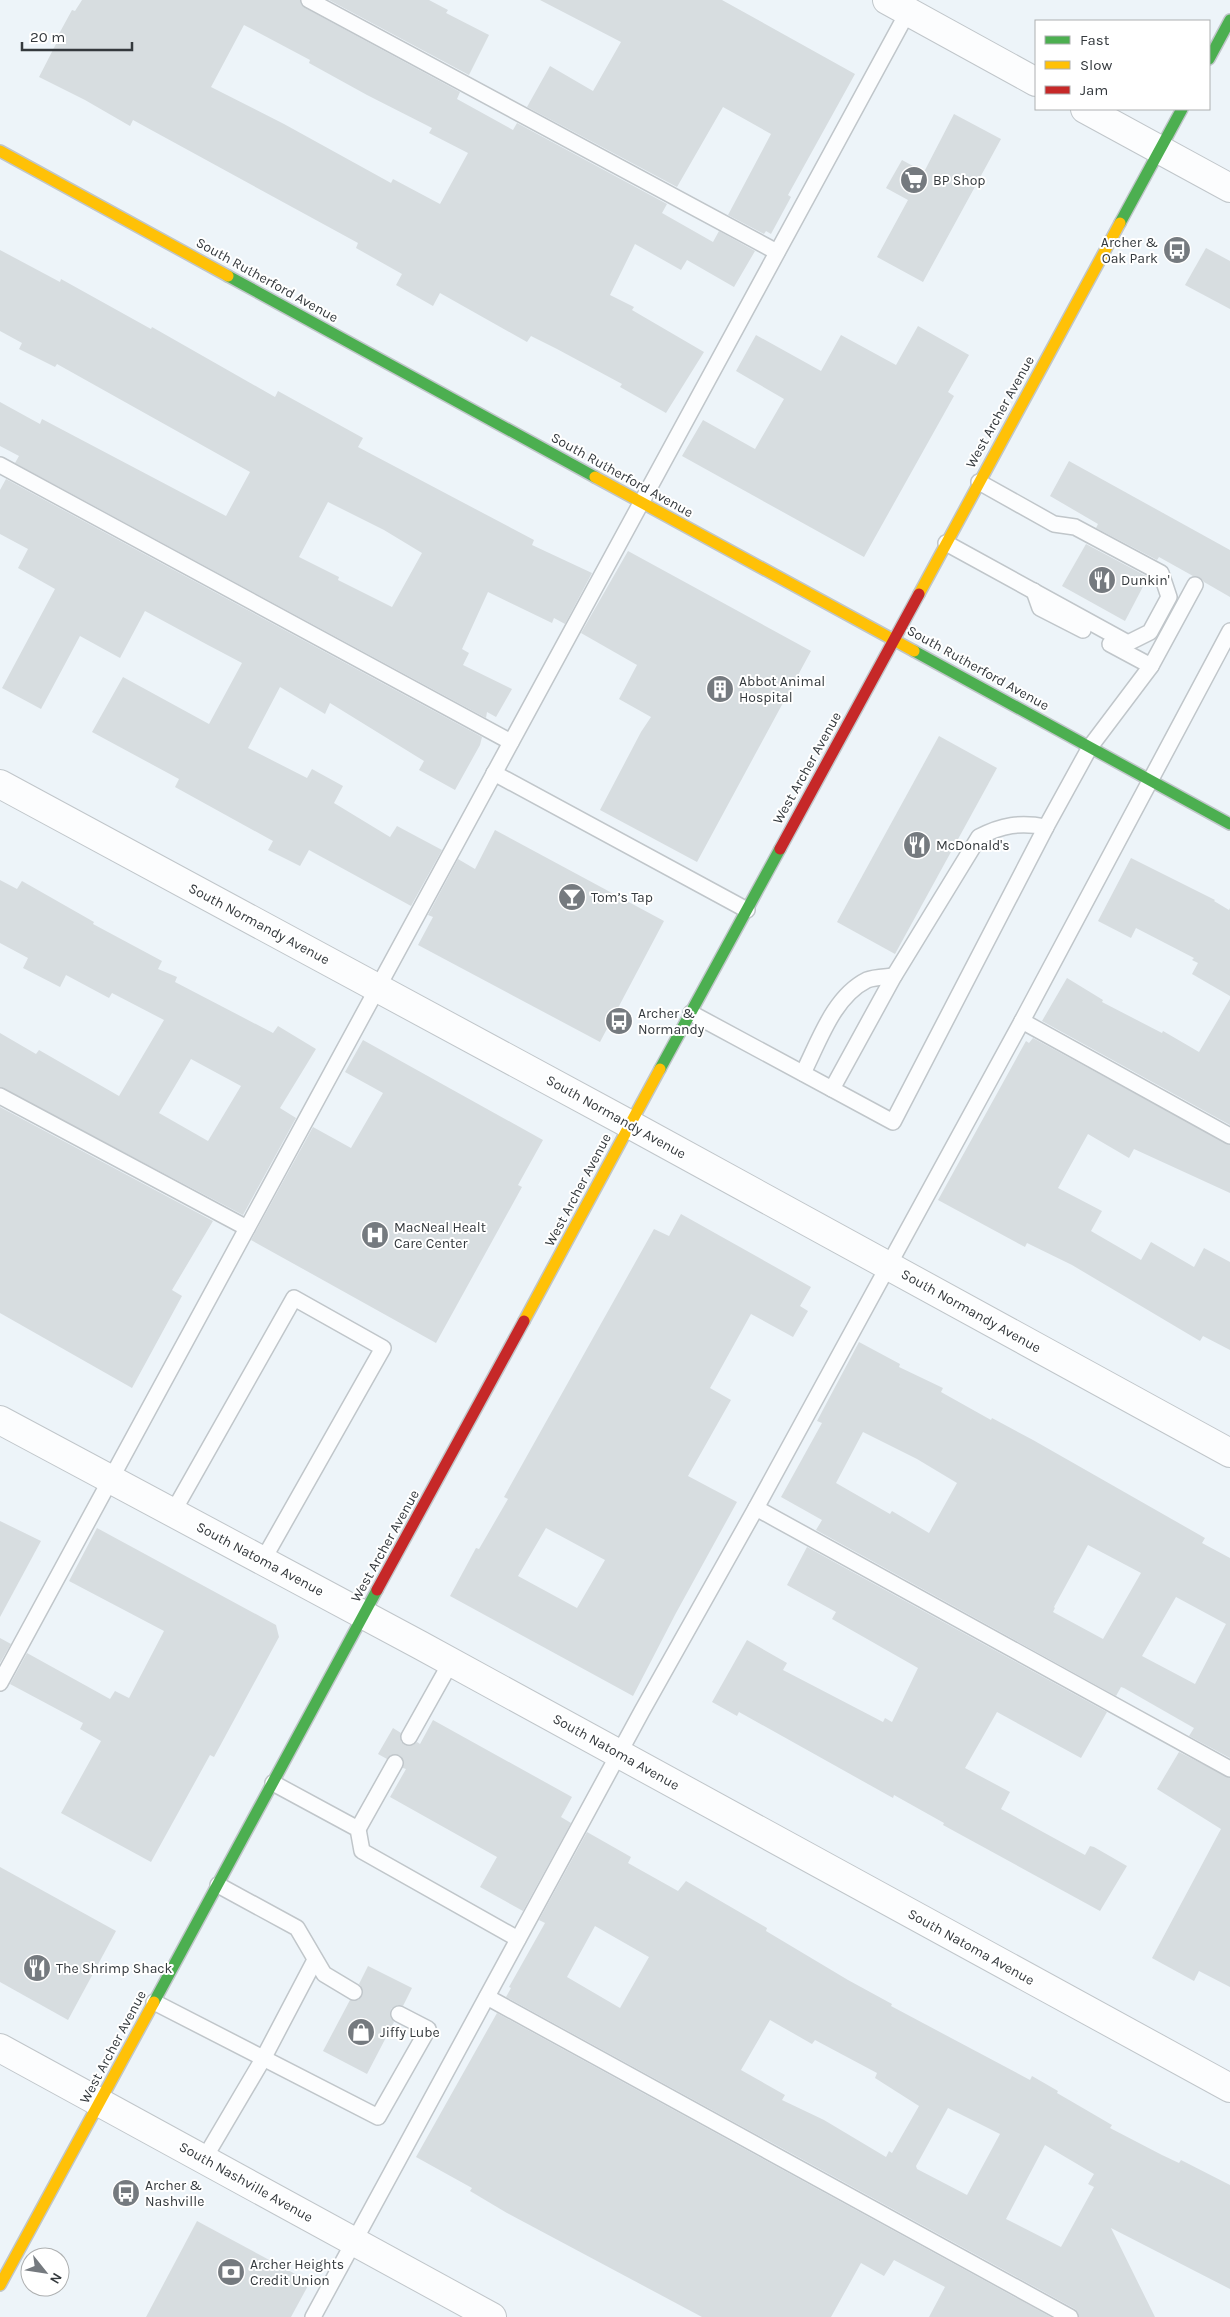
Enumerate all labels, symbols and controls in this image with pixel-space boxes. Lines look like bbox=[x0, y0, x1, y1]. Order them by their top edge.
scale bar bbox=[22, 20, 132, 52]
legend bbox=[1035, 20, 1210, 110]
text: 20 m bbox=[30, 28, 65, 46]
text: Fast bbox=[1080, 31, 1110, 49]
text: Slow bbox=[1080, 56, 1112, 74]
text: Jam bbox=[1080, 81, 1108, 99]
supermarket icon: BP Shop bbox=[899, 165, 929, 195]
place label: BP Shop bbox=[933, 172, 986, 189]
street label: South Rutherford Avenue bbox=[193, 234, 341, 326]
place label: Archer & Oak Park bbox=[1101, 234, 1158, 267]
bus stop icon: Archer & Oak Park bbox=[1162, 235, 1192, 265]
street label: West Archer Avenue bbox=[962, 353, 1038, 471]
street label: South Rutherford Avenue bbox=[548, 429, 696, 521]
restaurant icon: Dunkin' bbox=[1087, 565, 1117, 595]
place label: Dunkin' bbox=[1121, 572, 1170, 589]
street label: South Rutherford Avenue bbox=[904, 622, 1052, 714]
place label: Abbot Animal Hospital bbox=[739, 673, 825, 706]
building icon: Abbot Animal Hospital bbox=[705, 674, 735, 704]
street label: West Archer Avenue bbox=[769, 709, 845, 827]
restaurant icon: McDonald's bbox=[902, 830, 932, 860]
place label: McDonald's bbox=[936, 837, 1010, 854]
street label: South Normandy Avenue bbox=[186, 880, 332, 968]
bar icon: Tom’s Tap bbox=[557, 882, 587, 912]
place label: Tom’s Tap bbox=[591, 889, 653, 906]
place label: Archer & Normandy bbox=[638, 1005, 705, 1038]
bus stop icon: Archer & Normandy bbox=[604, 1006, 634, 1036]
street label: South Normandy Avenue bbox=[543, 1071, 689, 1163]
street label: West Archer Avenue bbox=[541, 1131, 615, 1249]
place label: MacNeal Healt Care Center bbox=[394, 1219, 486, 1252]
hospital icon: MacNeal Healt Care Center bbox=[360, 1220, 390, 1250]
street label: South Normandy Avenue bbox=[898, 1265, 1044, 1357]
street label: West Archer Avenue bbox=[347, 1487, 423, 1605]
street label: South Natoma Avenue bbox=[193, 1518, 327, 1600]
street label: South Natoma Avenue bbox=[550, 1710, 682, 1794]
street label: South Natoma Avenue bbox=[905, 1905, 1037, 1989]
restaurant icon: The Shrimp Shack bbox=[22, 1953, 52, 1983]
place label: The Shrimp Shack bbox=[56, 1960, 173, 1977]
street label: West Archer Avenue bbox=[76, 1988, 150, 2106]
shop icon: Jiffy Lube bbox=[346, 2017, 376, 2047]
place label: Jiffy Lube bbox=[380, 2024, 440, 2041]
street label: South Nashville Avenue bbox=[176, 2138, 316, 2226]
place label: Archer & Nashville bbox=[145, 2177, 204, 2210]
bus stop icon: Archer & Nashville bbox=[111, 2178, 141, 2208]
north arrow bbox=[20, 2247, 70, 2297]
place label: Archer Heights Credit Union bbox=[250, 2256, 344, 2289]
bank icon: Archer Heights Credit Union bbox=[216, 2257, 246, 2287]
text: N bbox=[46, 2270, 66, 2287]

